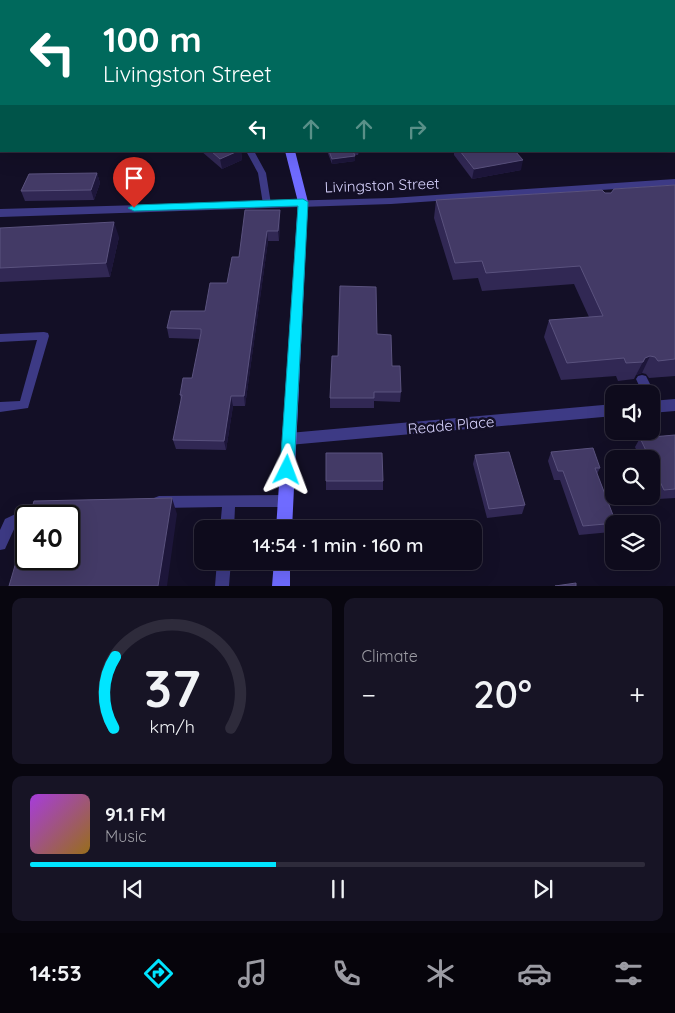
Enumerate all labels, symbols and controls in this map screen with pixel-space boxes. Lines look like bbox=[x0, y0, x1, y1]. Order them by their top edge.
text: 100 m bbox=[103, 17, 202, 61]
icon: left bbox=[20, 20, 85, 85]
text: Livingston Street bbox=[103, 60, 272, 88]
icon: left bbox=[244, 115, 272, 143]
icon: ahead bbox=[297, 115, 325, 143]
icon: ahead bbox=[350, 115, 378, 143]
icon: right bbox=[403, 115, 431, 143]
pin bbox=[113, 157, 155, 208]
icon: arrive bbox=[120, 164, 148, 192]
street label: Livingston Street bbox=[324, 173, 440, 197]
map controls bbox=[605, 385, 660, 570]
button: sound bbox=[605, 385, 660, 440]
street label: Reade Place bbox=[407, 412, 495, 438]
position arrow bbox=[260, 443, 312, 495]
button: search bbox=[605, 450, 660, 505]
speed limit sign: 40 bbox=[15, 505, 80, 570]
button: layers bbox=[605, 515, 660, 570]
text: 14:54 · 1 min · 160 m bbox=[253, 533, 423, 557]
text: Climate bbox=[362, 646, 418, 666]
text: 37 bbox=[144, 655, 200, 720]
text: 20° bbox=[473, 670, 532, 718]
text: − bbox=[362, 677, 376, 712]
text: + bbox=[629, 677, 645, 712]
text: km/h bbox=[149, 715, 194, 737]
text: 91.1 FM bbox=[105, 802, 166, 826]
text: Music bbox=[105, 826, 147, 846]
icon: previous bbox=[119, 875, 147, 903]
icon: pause bbox=[324, 875, 352, 903]
icon: next bbox=[529, 875, 557, 903]
icon: directions bbox=[141, 956, 176, 991]
icon: music bbox=[235, 956, 270, 991]
icon: phone bbox=[329, 956, 364, 991]
icon: climate bbox=[423, 956, 458, 991]
icon: car bbox=[517, 956, 552, 991]
icon: filters bbox=[611, 956, 646, 991]
text: 14:53 bbox=[30, 959, 82, 987]

